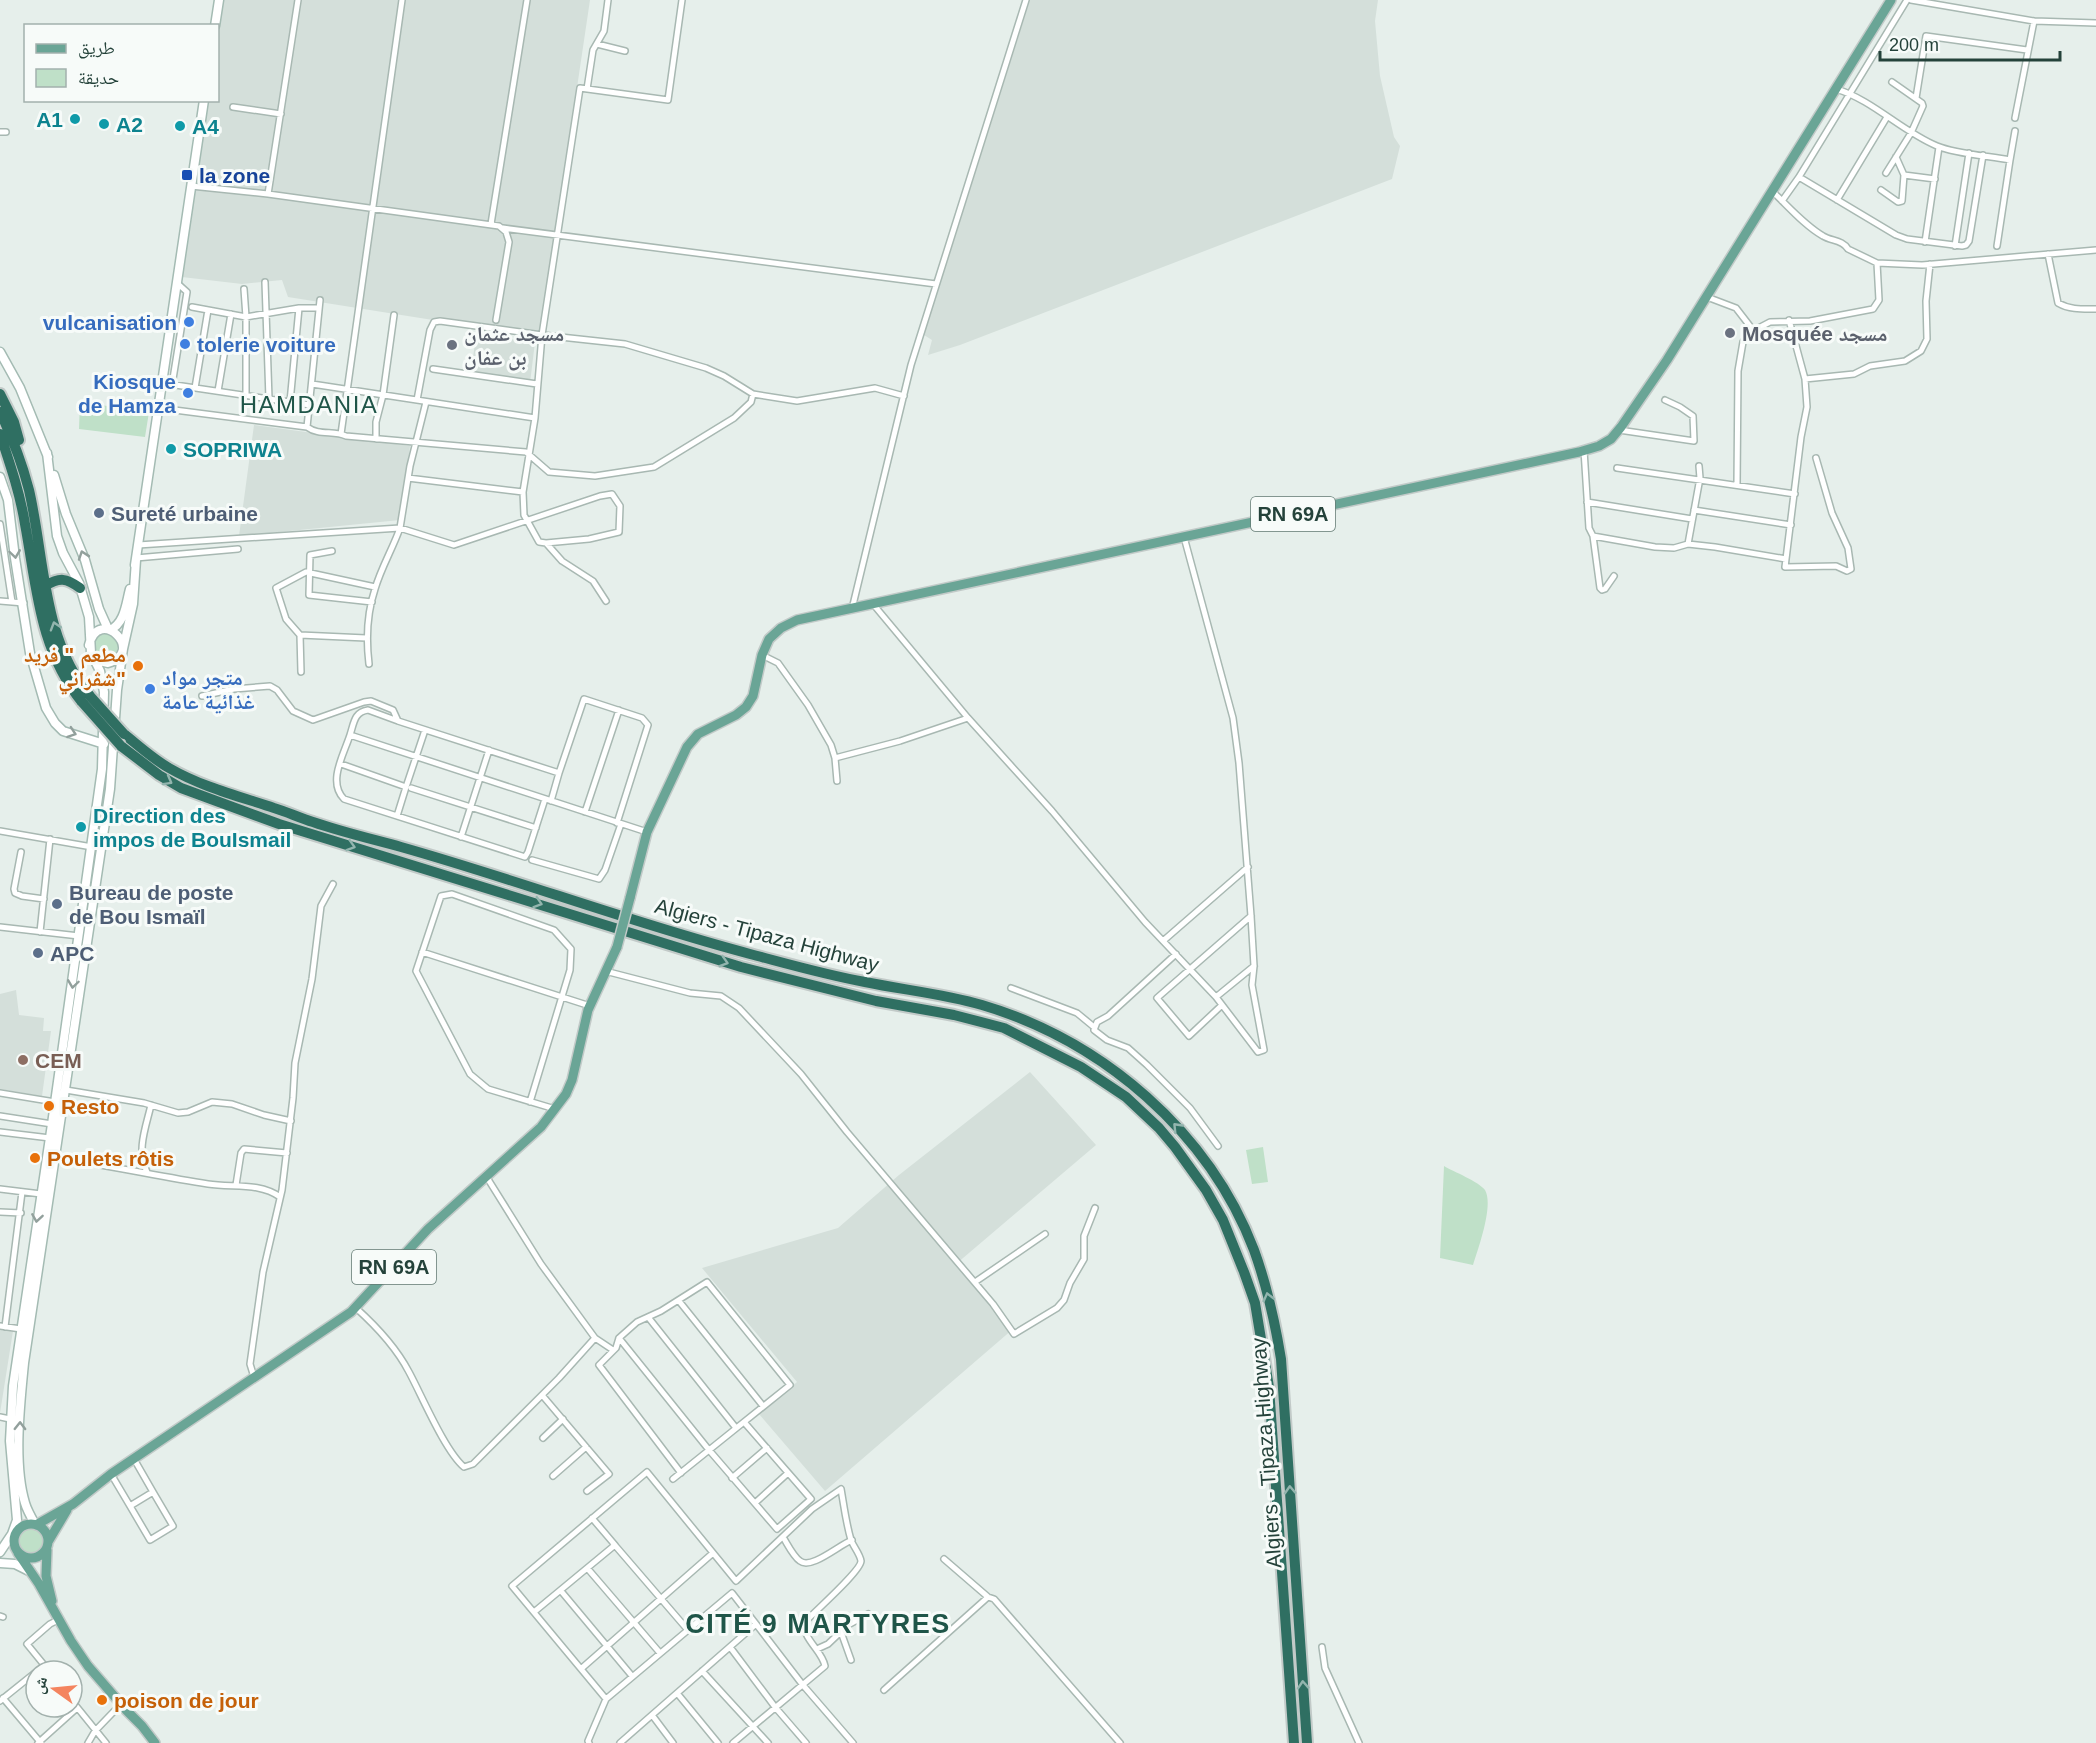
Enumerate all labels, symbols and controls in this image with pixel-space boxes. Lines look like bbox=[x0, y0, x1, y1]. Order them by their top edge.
legend bbox=[24, 24, 219, 102]
scale bar bbox=[1880, 24, 2060, 62]
text: 200 m bbox=[1889, 35, 1939, 55]
text: طريق bbox=[78, 38, 115, 59]
text: حديقة bbox=[78, 68, 119, 88]
place label: A1 bbox=[36, 108, 63, 131]
marker: A1 bbox=[68, 112, 82, 126]
place label: A2 bbox=[116, 113, 143, 136]
place label: A4 bbox=[192, 115, 219, 138]
marker: A2 bbox=[97, 117, 111, 131]
marker: A4 bbox=[173, 119, 187, 133]
place label: la zone bbox=[199, 164, 270, 187]
marker: la zone bbox=[180, 168, 194, 182]
place label: vulcanisation bbox=[43, 311, 177, 334]
marker: vulcanisation bbox=[182, 315, 196, 329]
place label: مسجد عثمان بن عفان bbox=[464, 322, 564, 371]
place label: Mosquée مسجد bbox=[1742, 322, 1887, 345]
marker: Mosquée مسجد bbox=[1723, 326, 1737, 340]
place label: tolerie voiture bbox=[197, 333, 336, 356]
marker: tolerie voiture bbox=[178, 337, 192, 351]
marker: مسجد عثمان بن عفان bbox=[445, 338, 459, 352]
place label: Kiosque de Hamza bbox=[78, 370, 176, 417]
marker: Kiosque de Hamza bbox=[181, 386, 195, 400]
district label: HAMDANIA bbox=[240, 391, 378, 418]
place label: SOPRIWA bbox=[183, 438, 282, 461]
marker: SOPRIWA bbox=[164, 442, 178, 456]
road number: RN 69A bbox=[1251, 497, 1335, 531]
place label: Sureté urbaine bbox=[111, 502, 258, 525]
marker: Sureté urbaine bbox=[92, 506, 106, 520]
one-way arrow bbox=[8, 550, 20, 559]
one-way arrow bbox=[77, 550, 90, 561]
one-way arrow bbox=[50, 621, 62, 632]
place label: مطعم " فريد شڨراني" bbox=[24, 643, 126, 695]
marker: مطعم " فريد شڨراني" bbox=[131, 659, 145, 673]
place label: متجر مواد غذائية عامة bbox=[162, 666, 255, 713]
marker: متجر مواد غذائية عامة bbox=[143, 682, 157, 696]
one-way arrow bbox=[66, 726, 77, 739]
one-way arrow bbox=[162, 773, 172, 785]
place label: Direction des impos de BouIsmail bbox=[93, 804, 291, 851]
marker: Direction des impos de BouIsmail bbox=[74, 820, 88, 834]
one-way arrow bbox=[345, 839, 356, 851]
place label: Bureau de poste de Bou Ismaïl bbox=[69, 881, 234, 928]
street label: Algiers - Tipaza Highway bbox=[652, 894, 882, 976]
one-way arrow bbox=[532, 896, 543, 908]
marker: Bureau de poste de Bou Ismaïl bbox=[50, 897, 64, 911]
place label: APC bbox=[50, 942, 94, 965]
marker: APC bbox=[31, 946, 45, 960]
one-way arrow bbox=[718, 955, 729, 967]
one-way arrow bbox=[67, 980, 79, 989]
place label: CEM bbox=[35, 1049, 82, 1072]
marker: CEM bbox=[16, 1053, 30, 1067]
place label: Resto bbox=[61, 1095, 119, 1118]
marker: Resto bbox=[42, 1099, 56, 1113]
one-way arrow bbox=[1173, 1123, 1184, 1134]
place label: Poulets rôtis bbox=[47, 1147, 174, 1170]
marker: Poulets rôtis bbox=[28, 1151, 42, 1165]
one-way arrow bbox=[32, 1214, 44, 1223]
road number: RN 69A bbox=[352, 1250, 436, 1284]
one-way arrow bbox=[1263, 1292, 1276, 1302]
street label: Algiers - Tipaza Highway bbox=[1246, 1336, 1286, 1569]
one-way arrow bbox=[13, 1422, 26, 1431]
one-way arrow bbox=[1284, 1486, 1297, 1495]
district label: CITÉ 9 MARTYRES bbox=[685, 1608, 951, 1639]
north arrow bbox=[24, 1659, 84, 1719]
text: ش bbox=[30, 1675, 51, 1696]
one-way arrow bbox=[1296, 1680, 1309, 1689]
place label: poison de jour bbox=[114, 1689, 259, 1712]
marker: poison de jour bbox=[95, 1693, 109, 1707]

